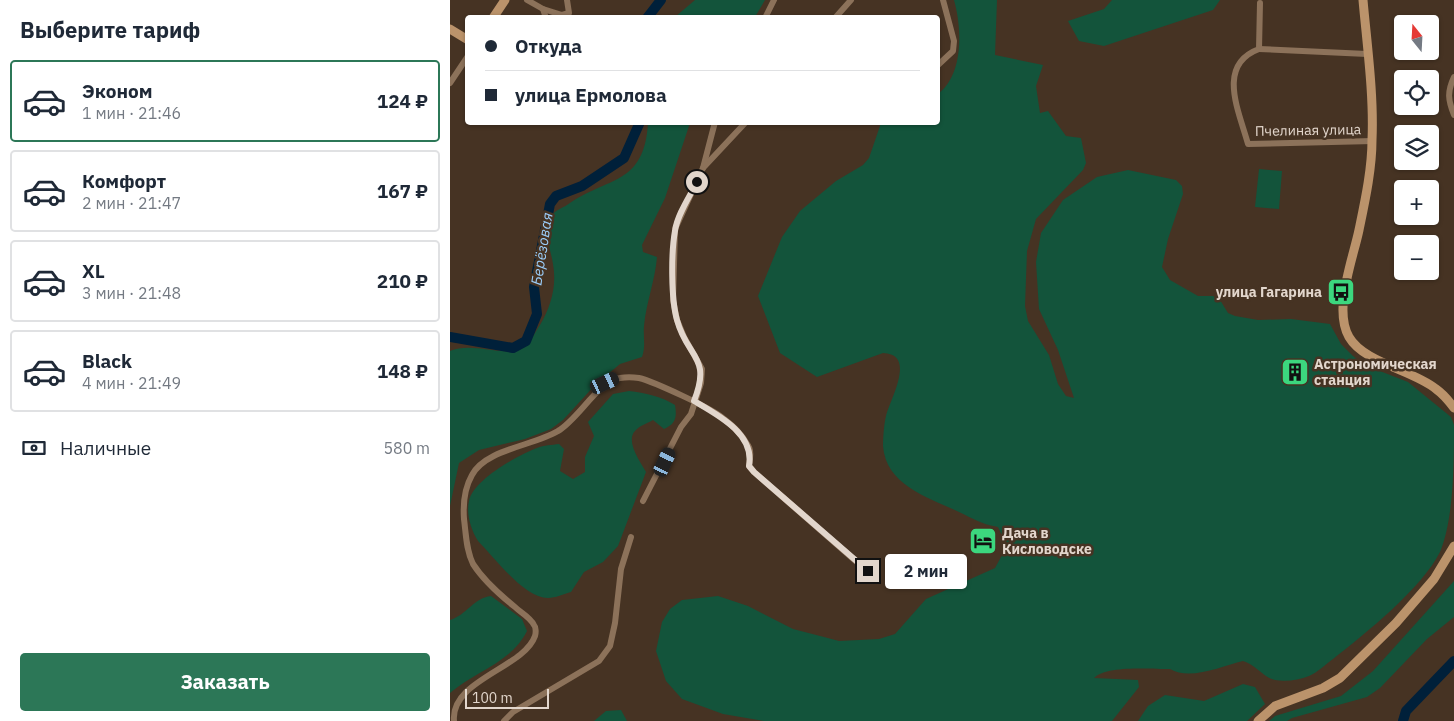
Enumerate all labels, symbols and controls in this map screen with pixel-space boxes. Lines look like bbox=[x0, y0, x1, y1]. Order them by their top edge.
text: Выберите тариф bbox=[20, 15, 200, 44]
north arrow bbox=[1394, 15, 1439, 60]
map controls bbox=[1394, 15, 1439, 280]
text: Откуда bbox=[515, 34, 582, 58]
button: locate bbox=[1394, 70, 1439, 115]
icon: car bbox=[22, 79, 67, 124]
text: Эконом bbox=[82, 79, 153, 103]
text: улица Ермолова bbox=[515, 83, 667, 107]
text: 124 ₽ bbox=[377, 89, 428, 113]
text: 1 мин · 21:46 bbox=[82, 103, 181, 123]
street label: Пчелиная улица bbox=[1255, 120, 1362, 140]
button: layers bbox=[1394, 125, 1439, 170]
icon: car bbox=[22, 169, 67, 214]
text: Комфорт bbox=[82, 169, 166, 193]
route start bbox=[686, 171, 708, 193]
text: 167 ₽ bbox=[377, 179, 428, 203]
button: + bbox=[1394, 180, 1439, 225]
text: 2 мин · 21:47 bbox=[82, 193, 181, 213]
water label: Берёзовая bbox=[526, 211, 557, 287]
button: − bbox=[1394, 235, 1439, 280]
icon: car bbox=[22, 259, 67, 304]
text: XL bbox=[82, 259, 105, 283]
text: 210 ₽ bbox=[377, 269, 428, 293]
bus stop icon: улица Гагарина bbox=[1326, 277, 1356, 307]
text: 3 мин · 21:48 bbox=[82, 283, 181, 303]
place label: улица Гагарина bbox=[1216, 283, 1322, 301]
icon: car bbox=[22, 349, 67, 394]
text: Black bbox=[82, 349, 132, 373]
place label: Астрономическая станция bbox=[1314, 355, 1437, 389]
building icon: Астрономическая станция bbox=[1280, 357, 1310, 387]
text: 148 ₽ bbox=[377, 359, 428, 383]
car bbox=[588, 370, 621, 396]
text: 4 мин · 21:49 bbox=[82, 373, 181, 393]
icon: cash bbox=[20, 434, 48, 462]
text: Наличные bbox=[60, 436, 151, 460]
text: 580 m bbox=[383, 438, 430, 458]
car bbox=[651, 445, 678, 479]
place label: Дача в Кисловодске bbox=[1002, 524, 1092, 558]
hotel icon: Дача в Кисловодске bbox=[968, 526, 998, 556]
callout: 2 мин bbox=[886, 554, 968, 588]
route end bbox=[857, 560, 879, 582]
text: 2 мин bbox=[904, 561, 948, 581]
button: Заказать bbox=[20, 653, 430, 711]
scale bar bbox=[465, 686, 549, 709]
text: 100 m bbox=[472, 689, 513, 707]

